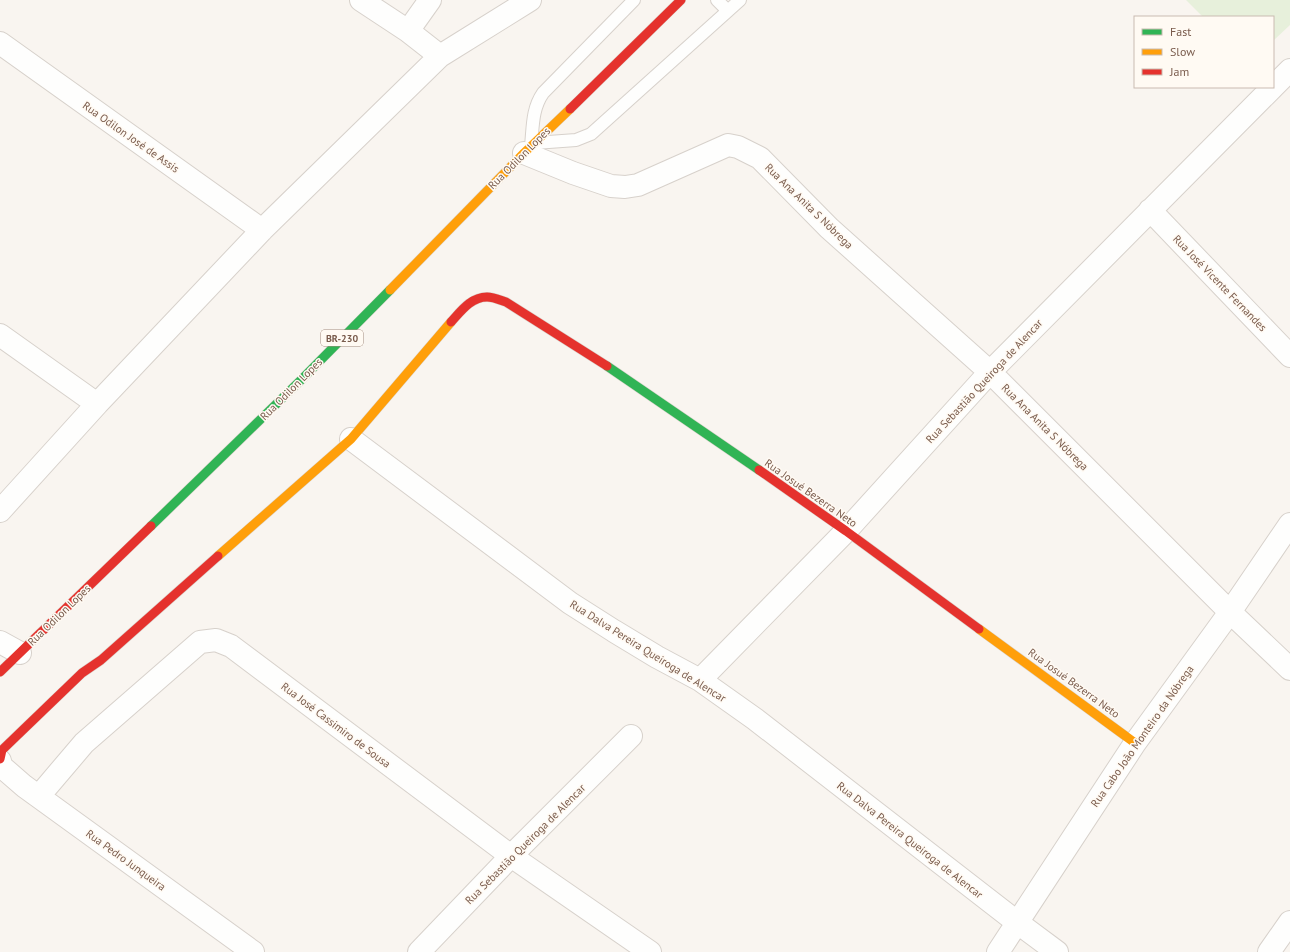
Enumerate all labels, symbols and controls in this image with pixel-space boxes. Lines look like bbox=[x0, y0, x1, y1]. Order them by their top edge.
legend bbox=[1134, 16, 1274, 88]
text: Fast bbox=[1170, 24, 1191, 39]
text: Slow bbox=[1170, 44, 1195, 59]
text: Jam bbox=[1169, 64, 1189, 79]
street label: Rua Odilon José de Assis bbox=[80, 98, 182, 176]
street label: Rua Odilon Lopes bbox=[485, 124, 553, 192]
street label: Rua Ana Anita S Nóbrega bbox=[762, 160, 856, 252]
street label: Rua José Vicente Fernandes bbox=[1170, 232, 1270, 335]
street label: Rua Sebastião Queiroga de Alencar bbox=[923, 316, 1045, 446]
road number: BR-230 bbox=[321, 330, 363, 346]
street label: Rua Odilon Lopes bbox=[257, 355, 325, 423]
street label: Rua Ana Anita S Nóbrega bbox=[999, 381, 1091, 473]
street label: Rua Josué Bezerra Neto bbox=[762, 456, 860, 530]
street label: Rua Odilon Lopes bbox=[25, 581, 94, 649]
street label: Rua Dalva Pereira Queiroga de Alencar bbox=[567, 597, 729, 705]
street label: Rua Josué Bezerra Neto bbox=[1026, 645, 1123, 721]
street label: Rua Cabo João Monteiro da Nóbrega bbox=[1088, 662, 1196, 810]
street label: Rua José Cassimiro de Sousa bbox=[279, 679, 393, 771]
street label: Rua Dalva Pereira Queiroga de Alencar bbox=[834, 779, 986, 902]
street label: Rua Sebastião Queiroga de Alencar bbox=[462, 781, 588, 907]
street label: Rua Pedro Junqueira bbox=[83, 826, 169, 894]

